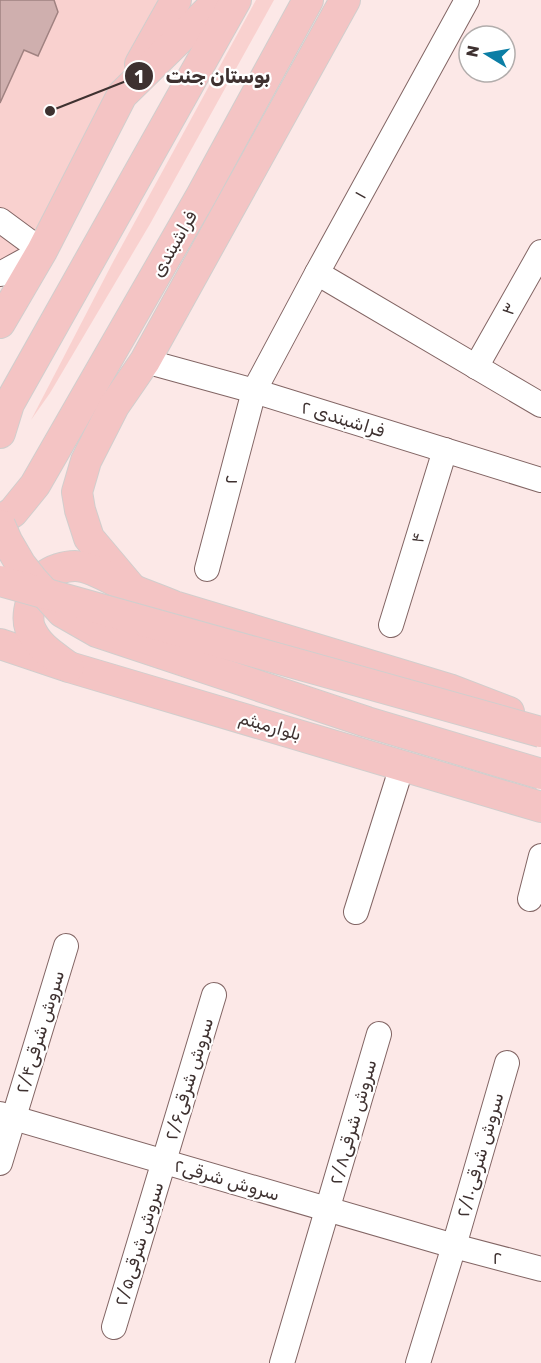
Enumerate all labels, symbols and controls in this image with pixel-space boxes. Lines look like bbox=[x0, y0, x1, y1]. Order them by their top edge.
north arrow bbox=[457, 24, 517, 84]
text: N bbox=[462, 44, 483, 59]
callout: بوستان جنت bbox=[124, 57, 283, 95]
text: بوستان جنت bbox=[166, 64, 270, 88]
text: 1 bbox=[135, 66, 143, 88]
street label: ۱ bbox=[349, 187, 371, 203]
street label: فراشبندی bbox=[146, 207, 202, 281]
street label: ۳ bbox=[497, 298, 521, 320]
street label: ۲ فراشبندی bbox=[299, 396, 387, 442]
street label: ۲ bbox=[219, 473, 243, 487]
street label: ۴ bbox=[406, 530, 430, 546]
street label: بلوارمیثم bbox=[236, 707, 304, 746]
street label: سروش شرقی۲/۴ bbox=[11, 968, 69, 1096]
street label: سروش شرقی۲/۶ bbox=[160, 1015, 218, 1143]
street label: سروش شرقی۲/۸ bbox=[325, 1057, 381, 1187]
street label: سروش شرقی۲/۱۰ bbox=[452, 1090, 508, 1220]
street label: سروش شرقی۲ bbox=[172, 1154, 282, 1206]
street label: سروش شرقی۲/۵ bbox=[110, 1179, 168, 1309]
street label: ۲ bbox=[490, 1246, 504, 1270]

